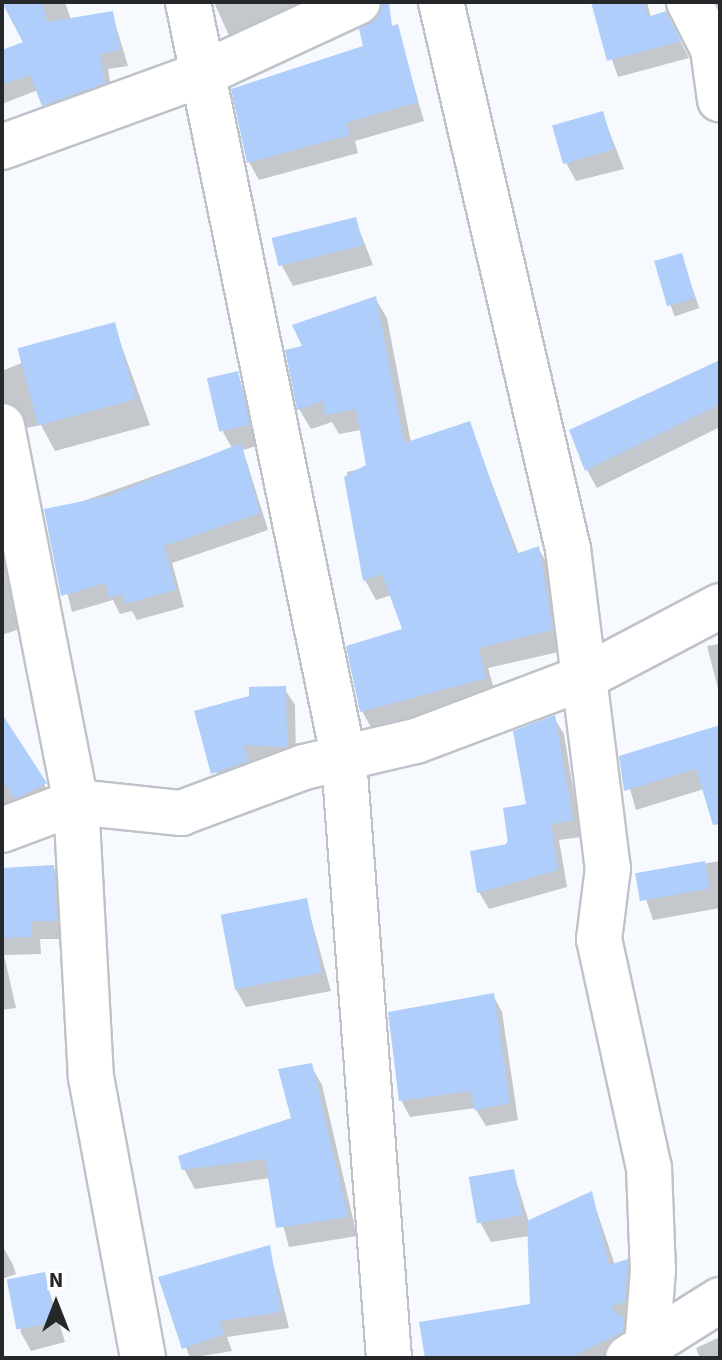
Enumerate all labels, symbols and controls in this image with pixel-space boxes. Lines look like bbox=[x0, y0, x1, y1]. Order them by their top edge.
north arrow bbox=[16, 1264, 96, 1344]
text: N bbox=[49, 1264, 63, 1296]

